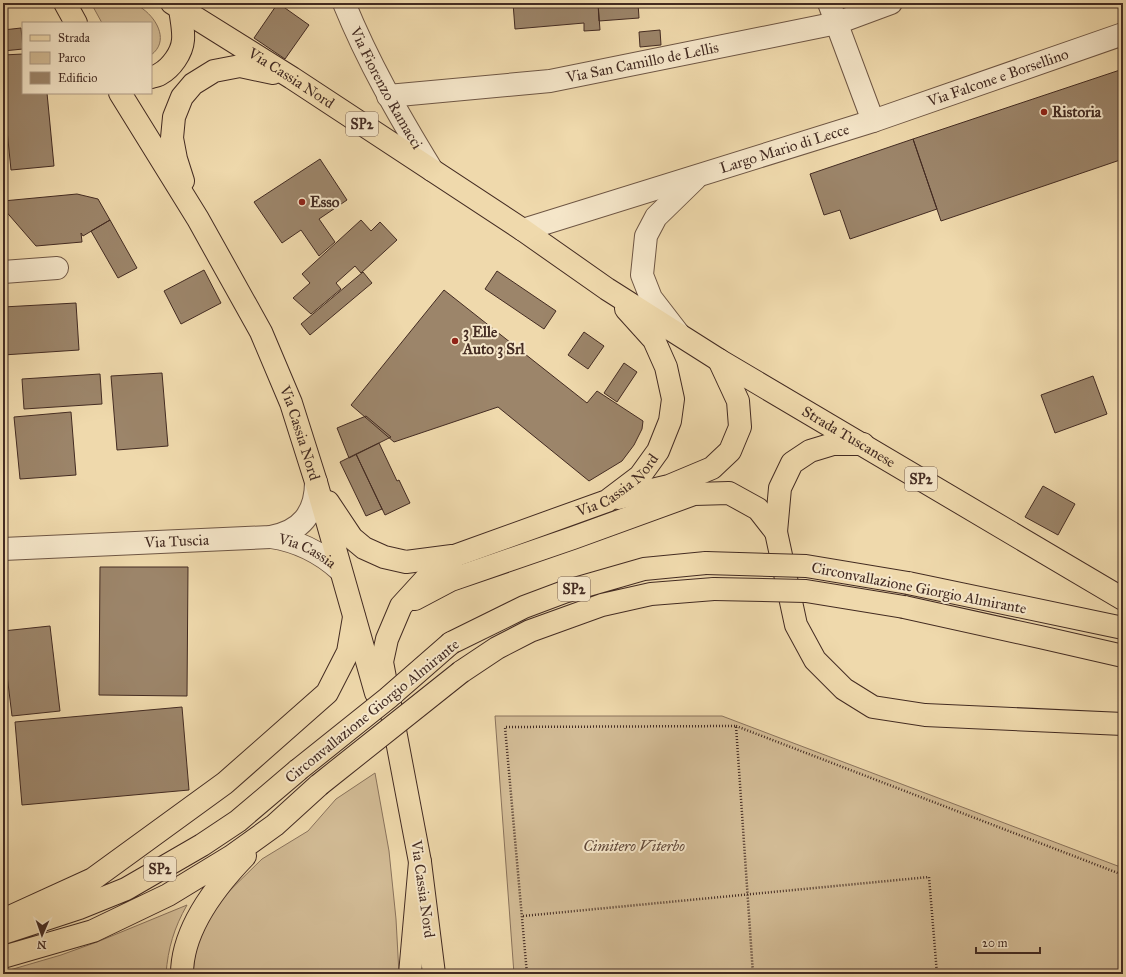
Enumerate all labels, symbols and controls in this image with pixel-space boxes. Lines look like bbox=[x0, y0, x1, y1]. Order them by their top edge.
legend bbox=[22, 22, 152, 94]
street label: Via Fiorenzo Ramacci bbox=[346, 23, 426, 152]
text: Strada bbox=[58, 31, 91, 45]
street label: Via San Camillo de Lellis bbox=[564, 38, 720, 87]
street label: Via Cassia Nord bbox=[244, 43, 338, 113]
street label: Via Falcone e Borsellino bbox=[924, 45, 1071, 111]
text: Parco bbox=[58, 51, 85, 65]
text: Edificio bbox=[58, 71, 97, 85]
place label: Ristoria bbox=[1052, 103, 1102, 121]
marker: Ristoria bbox=[1039, 107, 1049, 117]
road number: SP2 bbox=[346, 112, 378, 136]
street label: Largo Mario di Lecce bbox=[718, 120, 852, 177]
place label: Esso bbox=[310, 193, 340, 211]
marker: Esso bbox=[297, 197, 307, 207]
place label: 3 Elle Auto 3 Srl bbox=[462, 323, 526, 359]
marker: 3 Elle Auto 3 Srl bbox=[450, 336, 460, 346]
street label: Via Cassia Nord bbox=[275, 382, 324, 483]
street label: Strada Tuscanese bbox=[799, 402, 899, 471]
street label: Via Cassia Nord bbox=[573, 450, 662, 521]
road number: SP2 bbox=[905, 467, 937, 491]
street label: Via Cassia bbox=[276, 529, 340, 572]
street label: Via Tuscia bbox=[143, 531, 210, 552]
street label: Circonvallazione Giorgio Almirante bbox=[810, 558, 1028, 618]
road number: SP2 bbox=[558, 577, 590, 601]
street label: Circonvallazione Giorgio Almirante bbox=[281, 635, 463, 787]
park label: Cimitero Viterbo bbox=[583, 837, 685, 855]
street label: Via Cassia Nord bbox=[407, 838, 439, 939]
road number: SP2 bbox=[144, 857, 176, 881]
north arrow bbox=[22, 915, 62, 955]
scale bar bbox=[976, 929, 1040, 955]
text: 20 m bbox=[982, 936, 1008, 950]
text: N bbox=[36, 938, 47, 951]

